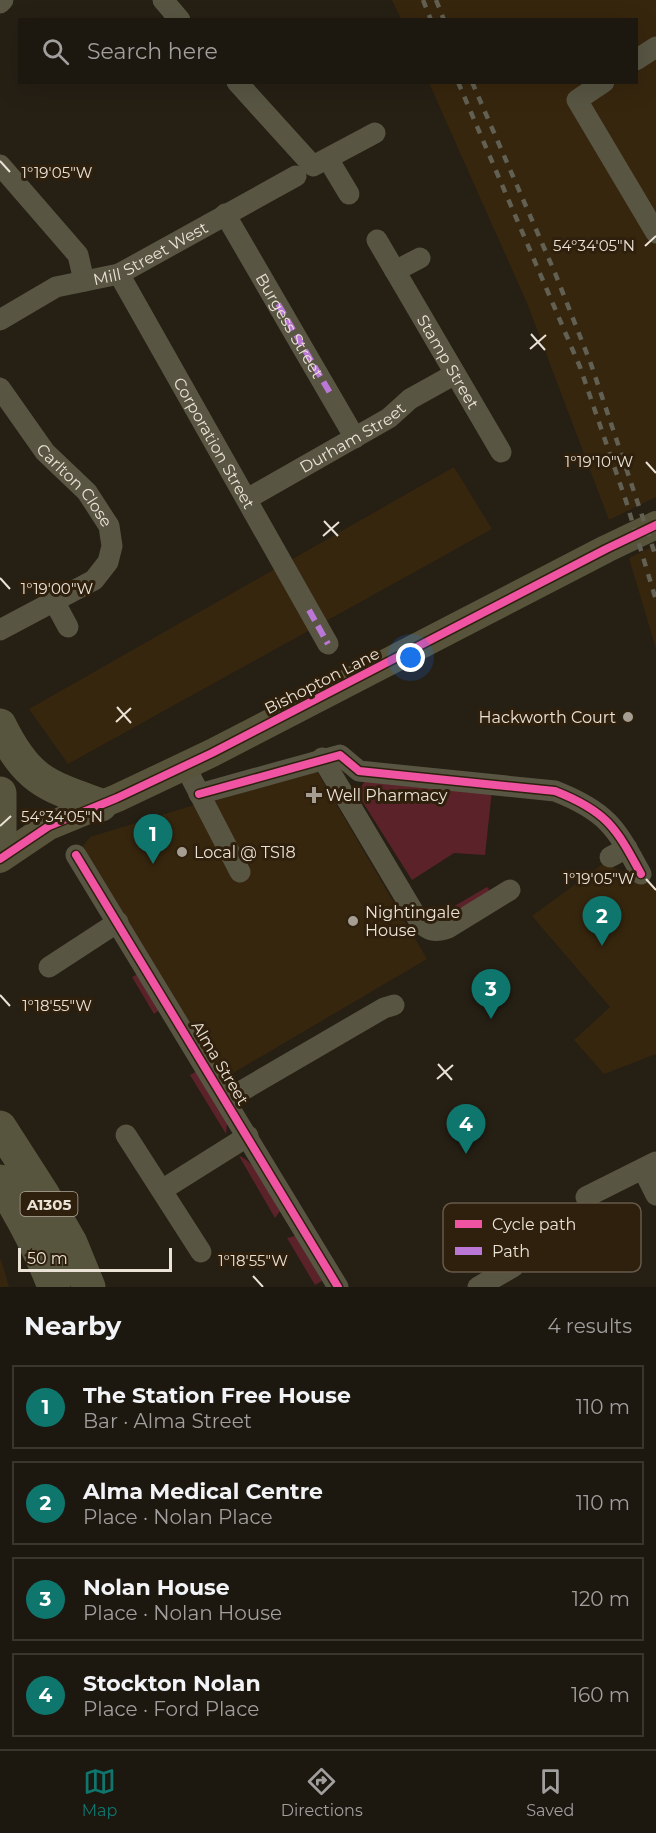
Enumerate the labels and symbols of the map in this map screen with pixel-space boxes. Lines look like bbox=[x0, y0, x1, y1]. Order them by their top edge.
text: 1°19'05"W bbox=[22, 163, 93, 182]
street label: Mill Street West bbox=[91, 217, 211, 289]
text: 54°34'05"N bbox=[553, 236, 635, 255]
street label: Burgess Street bbox=[252, 270, 328, 382]
street label: Stamp Street bbox=[413, 311, 483, 413]
street label: Corporation Street bbox=[170, 374, 259, 512]
street label: Durham Street bbox=[296, 398, 410, 477]
street label: Carlton Close bbox=[33, 440, 116, 530]
text: 1°19'10"W bbox=[565, 452, 634, 471]
text: 1°19'00"W bbox=[21, 579, 94, 598]
your location bbox=[396, 643, 425, 672]
street label: Bishopton Lane bbox=[261, 644, 383, 718]
place label: Hackworth Court bbox=[479, 708, 616, 727]
marker: Hackworth Court bbox=[621, 710, 635, 724]
place label: Well Pharmacy bbox=[326, 786, 448, 805]
marker: Well Pharmacy bbox=[307, 788, 321, 802]
text: 54°34'05"N bbox=[21, 807, 103, 826]
pin: 1 bbox=[134, 814, 172, 864]
place label: Local @ TS18 bbox=[194, 843, 296, 862]
marker: Local @ TS18 bbox=[175, 845, 189, 859]
text: 1°19'05"W bbox=[564, 869, 635, 888]
pin: 2 bbox=[582, 896, 622, 946]
place label: Nightingale House bbox=[365, 903, 460, 940]
marker: Nightingale House bbox=[346, 914, 360, 928]
pin: 3 bbox=[472, 970, 510, 1019]
text: 1°18'55"W bbox=[22, 996, 92, 1015]
street label: Alma Street bbox=[187, 1017, 253, 1109]
pin: 4 bbox=[446, 1104, 486, 1154]
road number: A1305 bbox=[20, 1192, 78, 1216]
legend bbox=[443, 1203, 641, 1272]
text: Cycle path bbox=[492, 1215, 576, 1234]
text: Path bbox=[492, 1242, 530, 1261]
scale bar bbox=[18, 1245, 172, 1272]
text: 1°18'55"W bbox=[218, 1251, 288, 1270]

